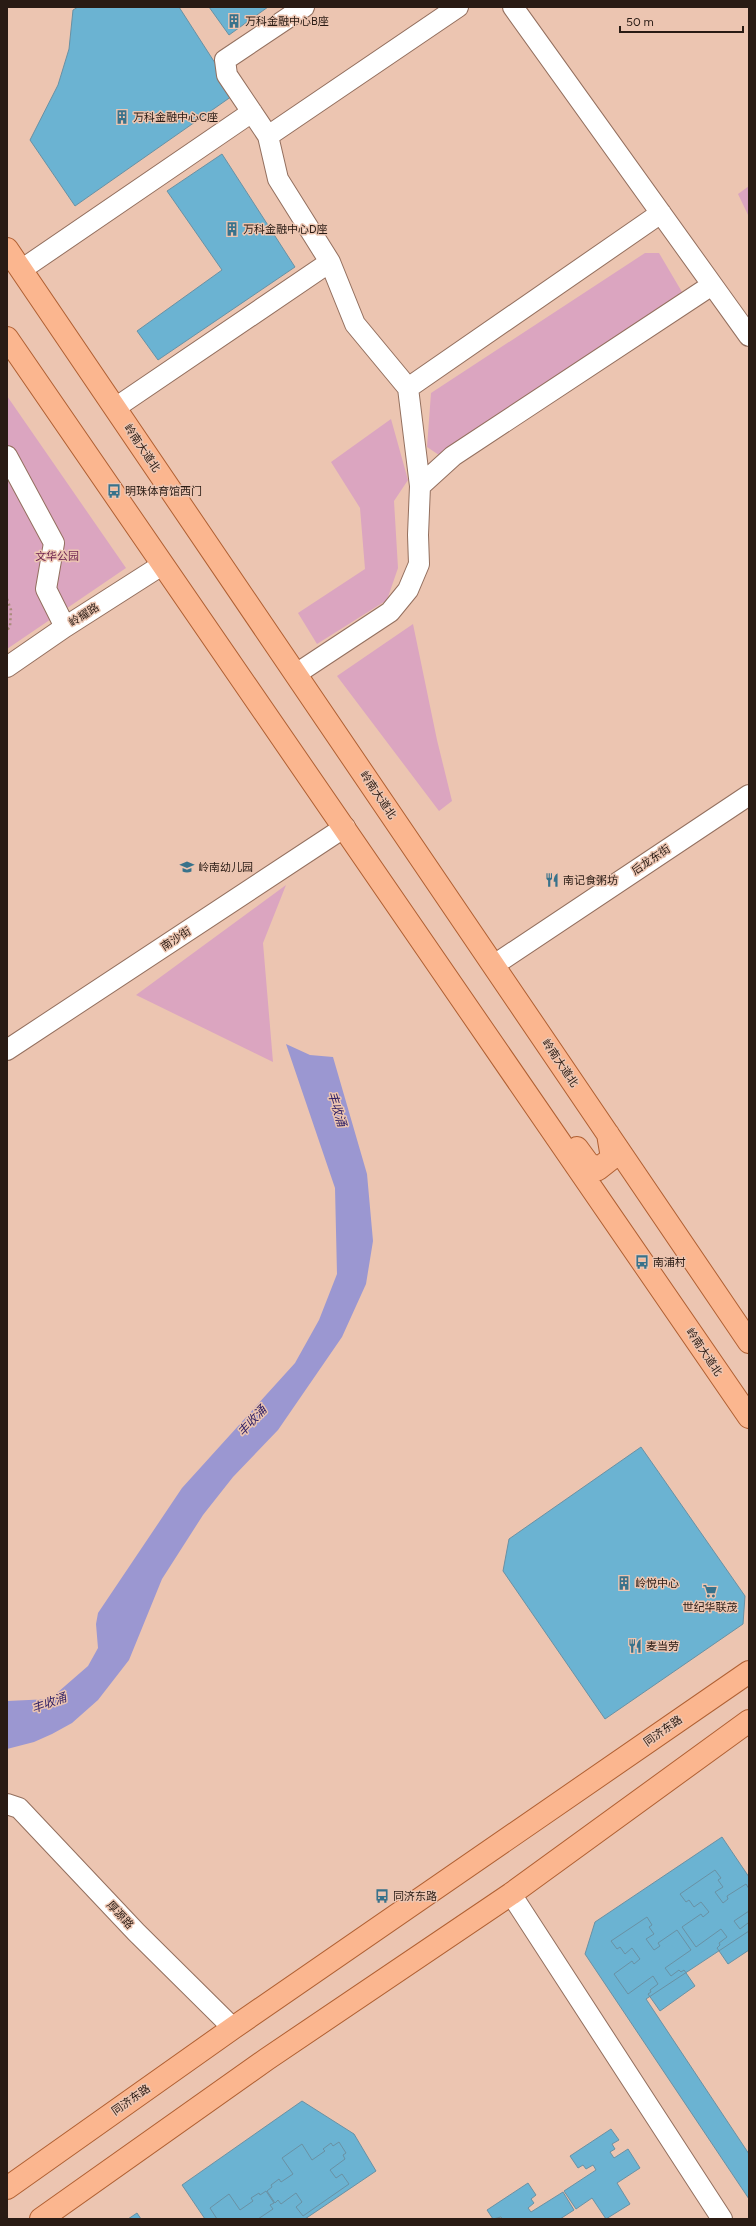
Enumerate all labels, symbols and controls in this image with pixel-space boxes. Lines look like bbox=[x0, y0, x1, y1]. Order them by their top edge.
scale bar bbox=[620, 8, 743, 34]
building icon: 万科金融中心B座 bbox=[226, 13, 242, 29]
place label: 万科金融中心B座 bbox=[245, 15, 329, 28]
text: 50 m bbox=[626, 15, 654, 29]
building icon: 万科金融中心C座 bbox=[114, 109, 130, 125]
place label: 万科金融中心C座 bbox=[133, 111, 218, 124]
building icon: 万科金融中心D座 bbox=[224, 221, 240, 237]
place label: 万科金融中心D座 bbox=[243, 223, 328, 236]
street label: 岭南大道北 bbox=[121, 422, 163, 474]
bus stop icon: 明珠体育馆西门 bbox=[106, 483, 122, 499]
place label: 明珠体育馆西门 bbox=[125, 485, 202, 498]
park label: 文华公园 bbox=[35, 550, 79, 563]
street label: 岭耀路 bbox=[67, 601, 101, 629]
street label: 岭南大道北 bbox=[357, 769, 399, 821]
street label: 后龙东街 bbox=[629, 842, 673, 878]
school or university icon: 岭南幼儿园 bbox=[179, 859, 195, 875]
place label: 岭南幼儿园 bbox=[198, 861, 253, 874]
restaurant icon: 南记食粥坊 bbox=[544, 872, 560, 888]
place label: 南记食粥坊 bbox=[563, 874, 618, 887]
street label: 南沙街 bbox=[159, 925, 193, 953]
street label: 岭南大道北 bbox=[539, 1037, 581, 1089]
water label: 丰收涌 bbox=[325, 1090, 350, 1130]
bus stop icon: 南浦村 bbox=[634, 1254, 650, 1270]
place label: 南浦村 bbox=[653, 1256, 686, 1269]
street label: 岭南大道北 bbox=[683, 1326, 725, 1378]
water label: 丰收涌 bbox=[235, 1402, 271, 1439]
building icon: 岭悦中心 bbox=[616, 1575, 632, 1591]
place label: 岭悦中心 bbox=[635, 1577, 679, 1590]
supermarket icon: 世纪华联茂 bbox=[702, 1583, 718, 1599]
place label: 世纪华联茂 bbox=[683, 1601, 738, 1614]
restaurant icon: 麦当劳 bbox=[627, 1638, 643, 1654]
place label: 麦当劳 bbox=[646, 1640, 679, 1653]
water label: 丰收涌 bbox=[30, 1690, 70, 1716]
street label: 同济东路 bbox=[641, 1713, 685, 1749]
bus stop icon: 同济东路 bbox=[374, 1888, 390, 1904]
place label: 同济东路 bbox=[393, 1890, 437, 1903]
street label: 厚源路 bbox=[104, 1898, 136, 1932]
street label: 同济东路 bbox=[109, 2082, 153, 2118]

